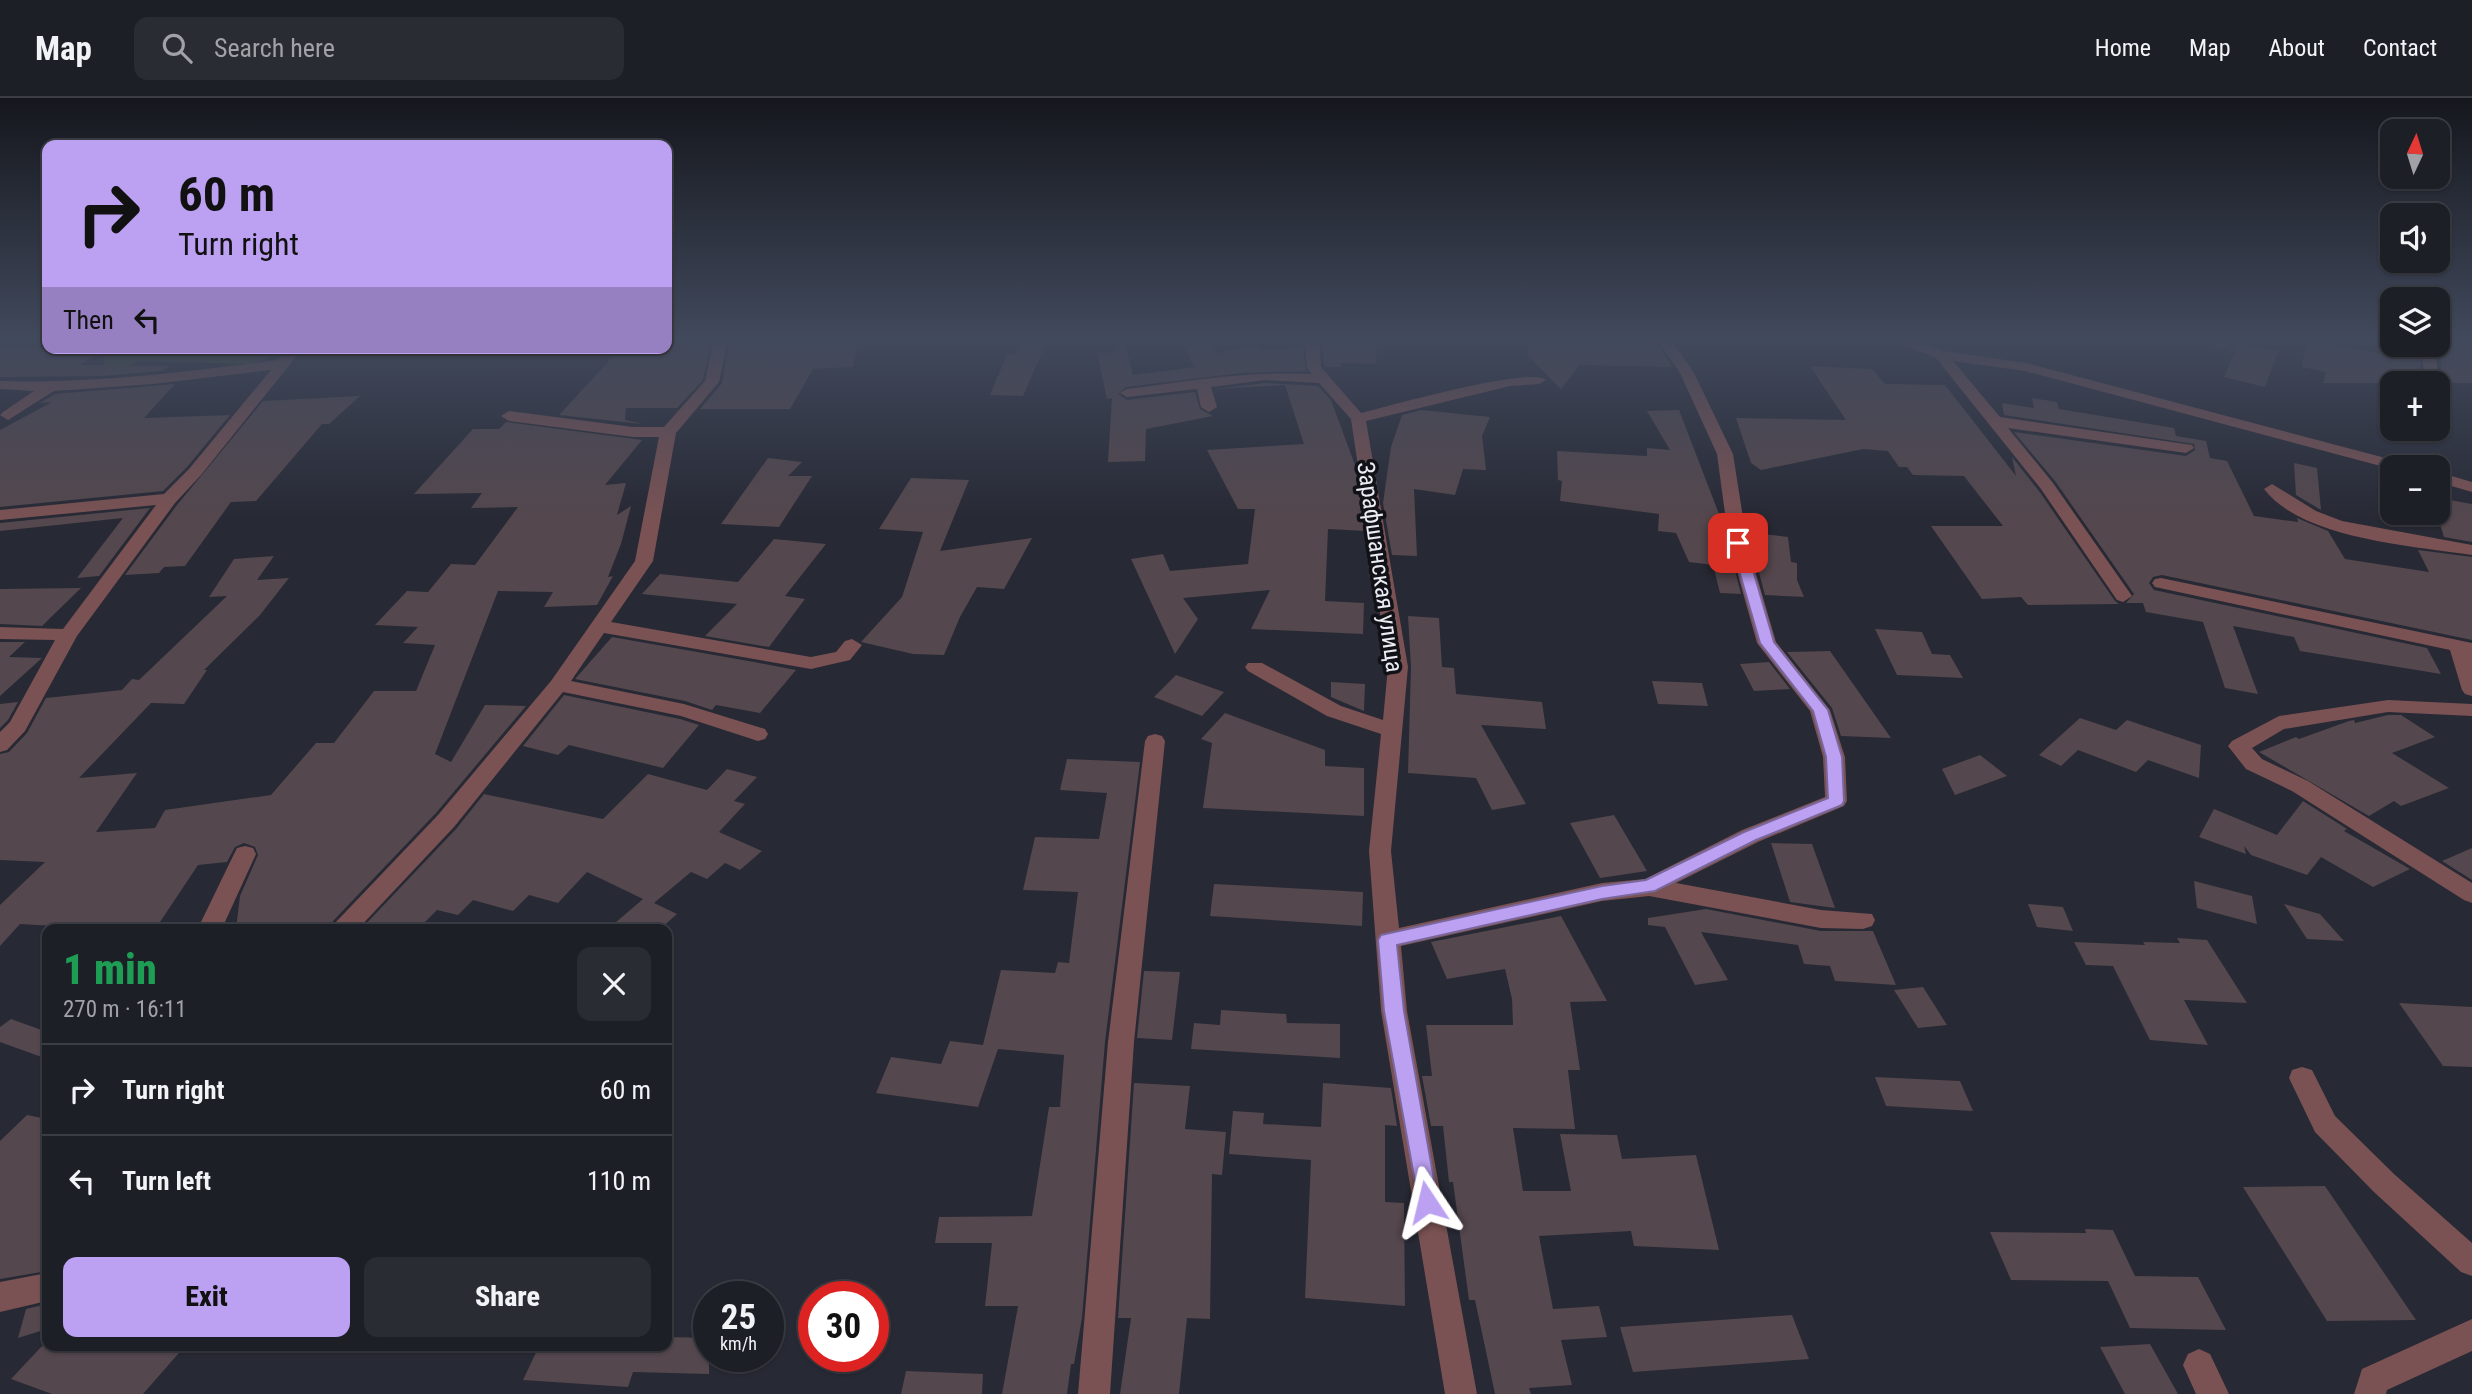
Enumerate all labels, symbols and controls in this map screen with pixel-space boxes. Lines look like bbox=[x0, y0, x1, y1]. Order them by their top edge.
search box bbox=[134, 17, 624, 80]
text: Map bbox=[35, 29, 92, 68]
icon: search bbox=[158, 29, 196, 67]
text: Search here bbox=[214, 33, 335, 63]
text: Home bbox=[2095, 34, 2151, 62]
text: Map bbox=[2189, 34, 2231, 62]
text: About bbox=[2269, 34, 2325, 62]
text: Contact bbox=[2363, 34, 2437, 62]
north arrow bbox=[2380, 119, 2450, 189]
map controls bbox=[2380, 119, 2450, 525]
text: 60 m bbox=[178, 166, 275, 223]
icon: right bbox=[63, 168, 154, 259]
button: sound bbox=[2380, 203, 2450, 273]
text: Turn right bbox=[178, 225, 299, 263]
button: layers bbox=[2380, 287, 2450, 357]
icon: left bbox=[128, 301, 166, 339]
text: Then bbox=[63, 305, 114, 335]
button: + bbox=[2380, 371, 2450, 441]
button: − bbox=[2380, 455, 2450, 525]
street label: Зарафшанская улица bbox=[1351, 460, 1409, 674]
pin bbox=[1708, 513, 1768, 573]
icon: arrive bbox=[1719, 524, 1757, 562]
text: 1 min bbox=[63, 945, 157, 994]
button: close bbox=[577, 947, 651, 1021]
text: 270 m · 16:11 bbox=[63, 996, 187, 1023]
icon: right bbox=[63, 1071, 101, 1109]
text: Turn right bbox=[122, 1075, 224, 1105]
text: 60 m bbox=[600, 1075, 651, 1105]
icon: left bbox=[63, 1162, 101, 1200]
position arrow bbox=[1390, 1165, 1464, 1239]
text: Turn left bbox=[122, 1166, 211, 1196]
text: 110 m bbox=[587, 1166, 651, 1196]
button: Exit bbox=[63, 1257, 350, 1337]
button: Share bbox=[364, 1257, 651, 1337]
speed limit sign: 30 bbox=[798, 1281, 889, 1372]
text: 25 bbox=[721, 1297, 756, 1338]
text: km/h bbox=[720, 1333, 757, 1354]

